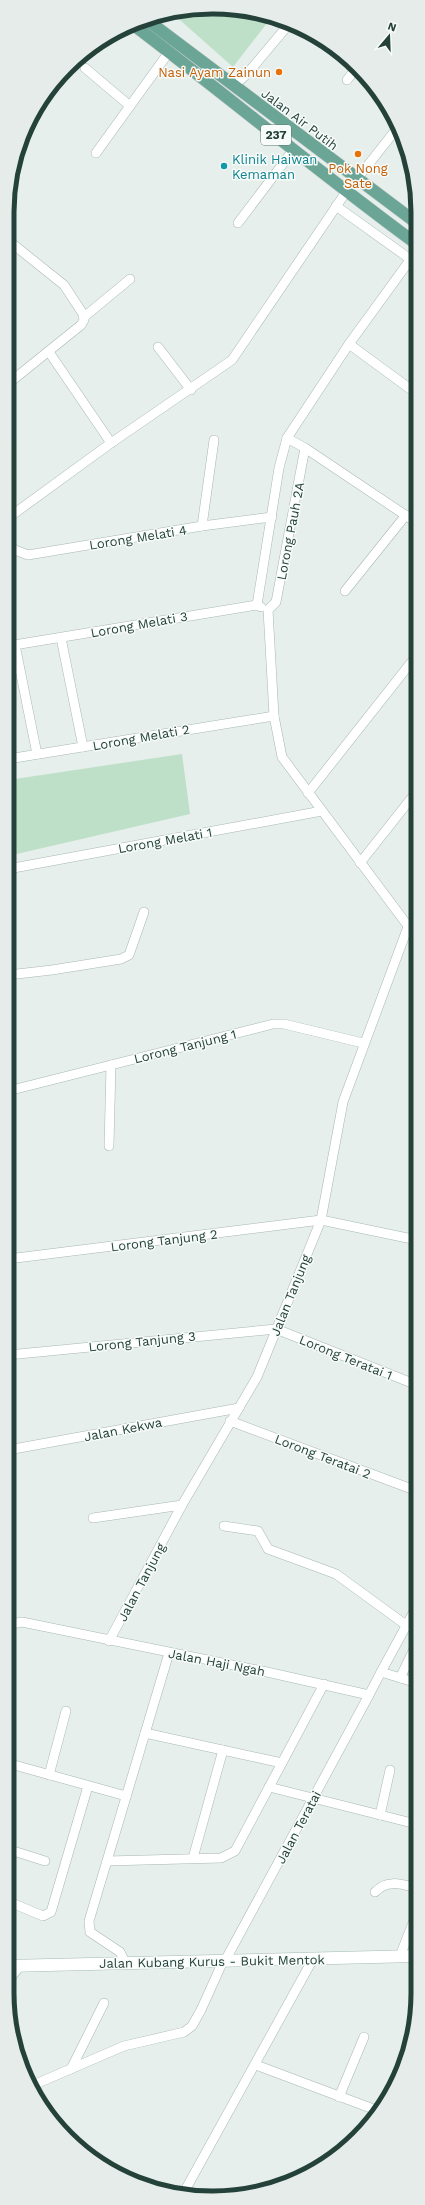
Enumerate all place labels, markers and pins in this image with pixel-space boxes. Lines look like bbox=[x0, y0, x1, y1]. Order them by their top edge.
place label: Nasi Ayam Zainun bbox=[158, 65, 271, 80]
marker: Nasi Ayam Zainun bbox=[274, 67, 284, 77]
marker: Pok Nong Sate bbox=[353, 149, 363, 159]
place label: Klinik Haiwan Kemaman bbox=[232, 152, 317, 182]
marker: Klinik Haiwan Kemaman bbox=[219, 161, 229, 171]
place label: Pok Nong Sate bbox=[328, 161, 388, 191]

